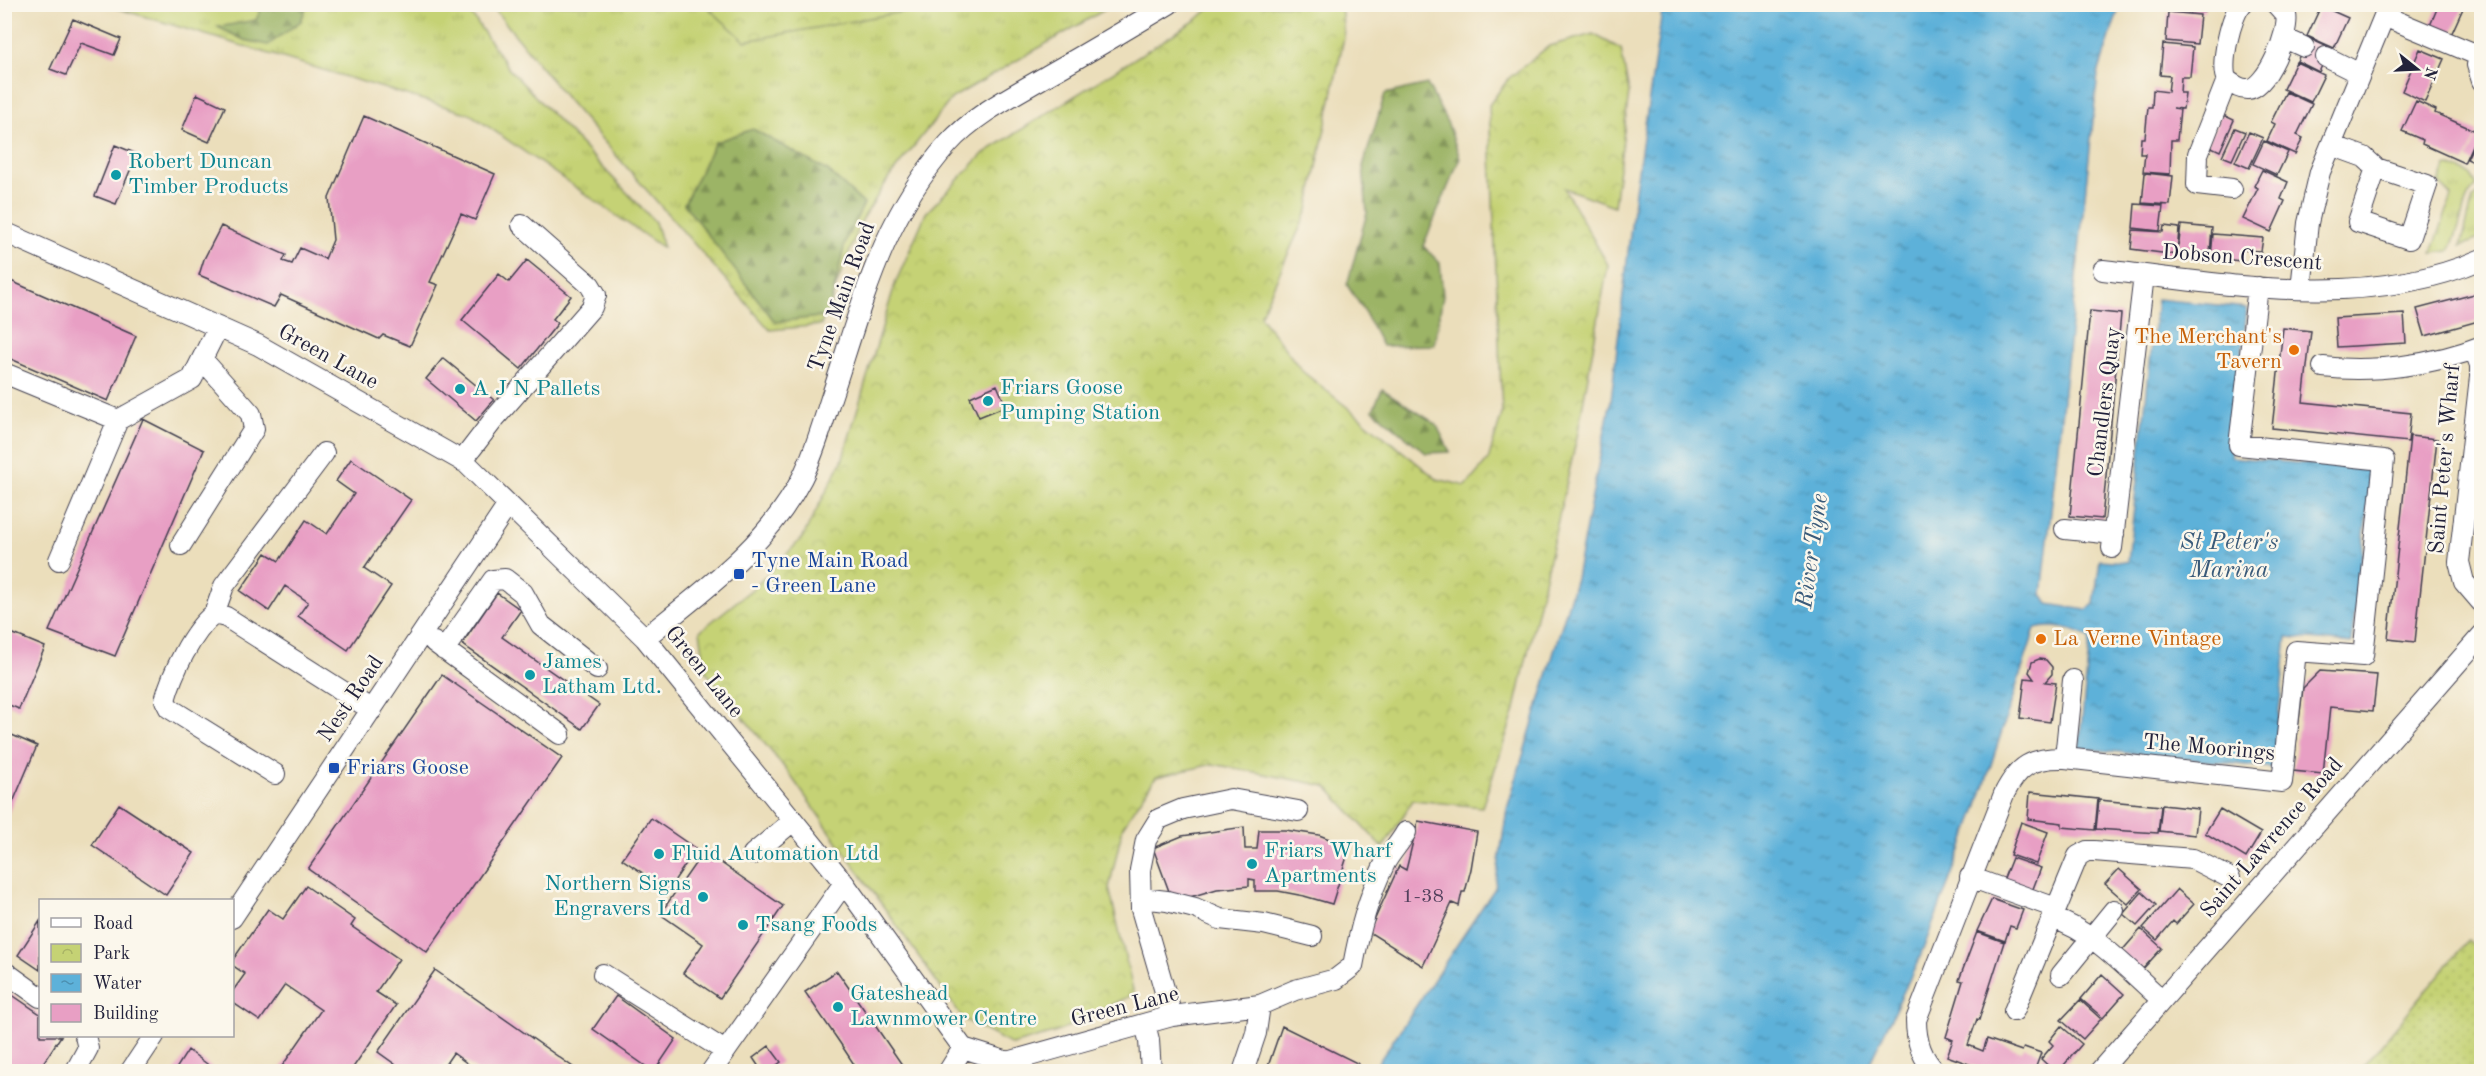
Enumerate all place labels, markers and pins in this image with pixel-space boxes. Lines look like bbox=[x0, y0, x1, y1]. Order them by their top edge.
place label: Robert Duncan Timber Products bbox=[128, 151, 289, 198]
marker: Robert Duncan Timber Products bbox=[109, 168, 123, 182]
place label: The Merchant's Tavern bbox=[2134, 326, 2282, 373]
marker: The Merchant's Tavern bbox=[2287, 343, 2301, 357]
place label: Friars Goose Pumping Station bbox=[1000, 377, 1160, 424]
place label: A J N Pallets bbox=[472, 378, 600, 400]
marker: A J N Pallets bbox=[453, 382, 467, 396]
marker: Friars Goose Pumping Station bbox=[981, 394, 995, 408]
place label: Tyne Main Road - Green Lane bbox=[751, 550, 909, 597]
marker: Tyne Main Road - Green Lane bbox=[732, 567, 746, 581]
place label: La Verne Vintage bbox=[2053, 628, 2221, 650]
marker: La Verne Vintage bbox=[2034, 632, 2048, 646]
place label: James Latham Ltd. bbox=[542, 651, 662, 698]
marker: James Latham Ltd. bbox=[523, 668, 537, 682]
place label: Friars Goose bbox=[346, 757, 469, 779]
marker: Friars Goose bbox=[327, 761, 341, 775]
place label: Friars Wharf Apartments bbox=[1264, 840, 1393, 887]
place label: Fluid Automation Ltd bbox=[671, 843, 879, 865]
marker: Fluid Automation Ltd bbox=[652, 847, 666, 861]
marker: Friars Wharf Apartments bbox=[1245, 857, 1259, 871]
place label: Northern Signs Engravers Ltd bbox=[544, 873, 691, 920]
marker: Northern Signs Engravers Ltd bbox=[696, 890, 710, 904]
place label: Tsang Foods bbox=[755, 914, 877, 936]
marker: Tsang Foods bbox=[736, 918, 750, 932]
place label: Gateshead Lawnmower Centre bbox=[850, 983, 1037, 1030]
marker: Gateshead Lawnmower Centre bbox=[831, 1000, 845, 1014]

